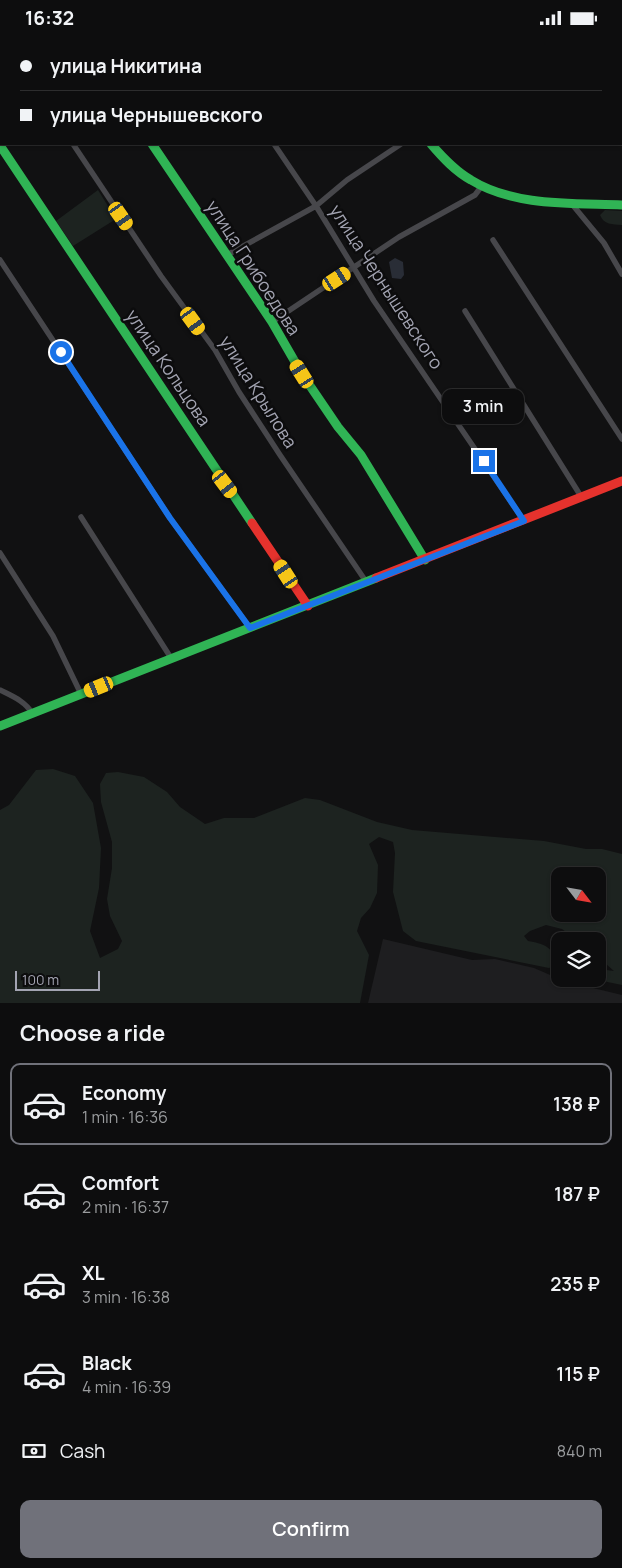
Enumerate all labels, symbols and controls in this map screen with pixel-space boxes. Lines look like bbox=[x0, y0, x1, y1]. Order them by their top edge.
text: 16:32 bbox=[25, 5, 74, 31]
text: улица Никитина bbox=[50, 53, 202, 79]
text: улица Чернышевского bbox=[50, 102, 263, 128]
street label: улица Грибоедова bbox=[201, 195, 307, 340]
car bbox=[106, 199, 135, 233]
street label: улица Чернышевского bbox=[324, 199, 449, 373]
car bbox=[320, 265, 353, 293]
street label: улица Кольцова bbox=[121, 304, 217, 431]
car bbox=[178, 304, 207, 338]
street label: улица Крылова bbox=[215, 331, 303, 452]
route start bbox=[50, 341, 72, 363]
car bbox=[287, 357, 316, 391]
callout: 3 min bbox=[443, 389, 525, 423]
text: 3 min bbox=[463, 395, 503, 417]
route end bbox=[473, 450, 495, 472]
car bbox=[209, 468, 240, 500]
car bbox=[271, 557, 300, 591]
car bbox=[82, 674, 115, 700]
north arrow bbox=[551, 867, 606, 923]
map controls bbox=[551, 867, 606, 987]
button: layers bbox=[551, 932, 606, 987]
scale bar bbox=[15, 968, 100, 991]
text: 100 m bbox=[22, 970, 59, 989]
text: Choose a ride bbox=[20, 1018, 165, 1048]
text: Economy bbox=[82, 1080, 166, 1106]
icon: car bbox=[22, 1082, 67, 1127]
text: 138 ₽ bbox=[553, 1091, 600, 1117]
text: 1 min · 16:36 bbox=[82, 1106, 168, 1128]
text: Comfort bbox=[82, 1170, 159, 1196]
icon: car bbox=[22, 1172, 67, 1217]
text: 187 ₽ bbox=[554, 1181, 600, 1207]
text: 2 min · 16:37 bbox=[82, 1196, 169, 1218]
text: XL bbox=[82, 1260, 105, 1286]
icon: car bbox=[22, 1262, 67, 1307]
text: 235 ₽ bbox=[550, 1271, 600, 1297]
text: 3 min · 16:38 bbox=[82, 1286, 170, 1308]
text: Black bbox=[82, 1350, 131, 1376]
icon: car bbox=[22, 1352, 67, 1397]
text: 115 ₽ bbox=[556, 1361, 600, 1387]
text: 4 min · 16:39 bbox=[82, 1376, 171, 1398]
icon: cash bbox=[20, 1437, 48, 1465]
text: Cash bbox=[60, 1438, 105, 1464]
text: 840 m bbox=[557, 1440, 602, 1462]
button: Confirm bbox=[20, 1500, 602, 1558]

